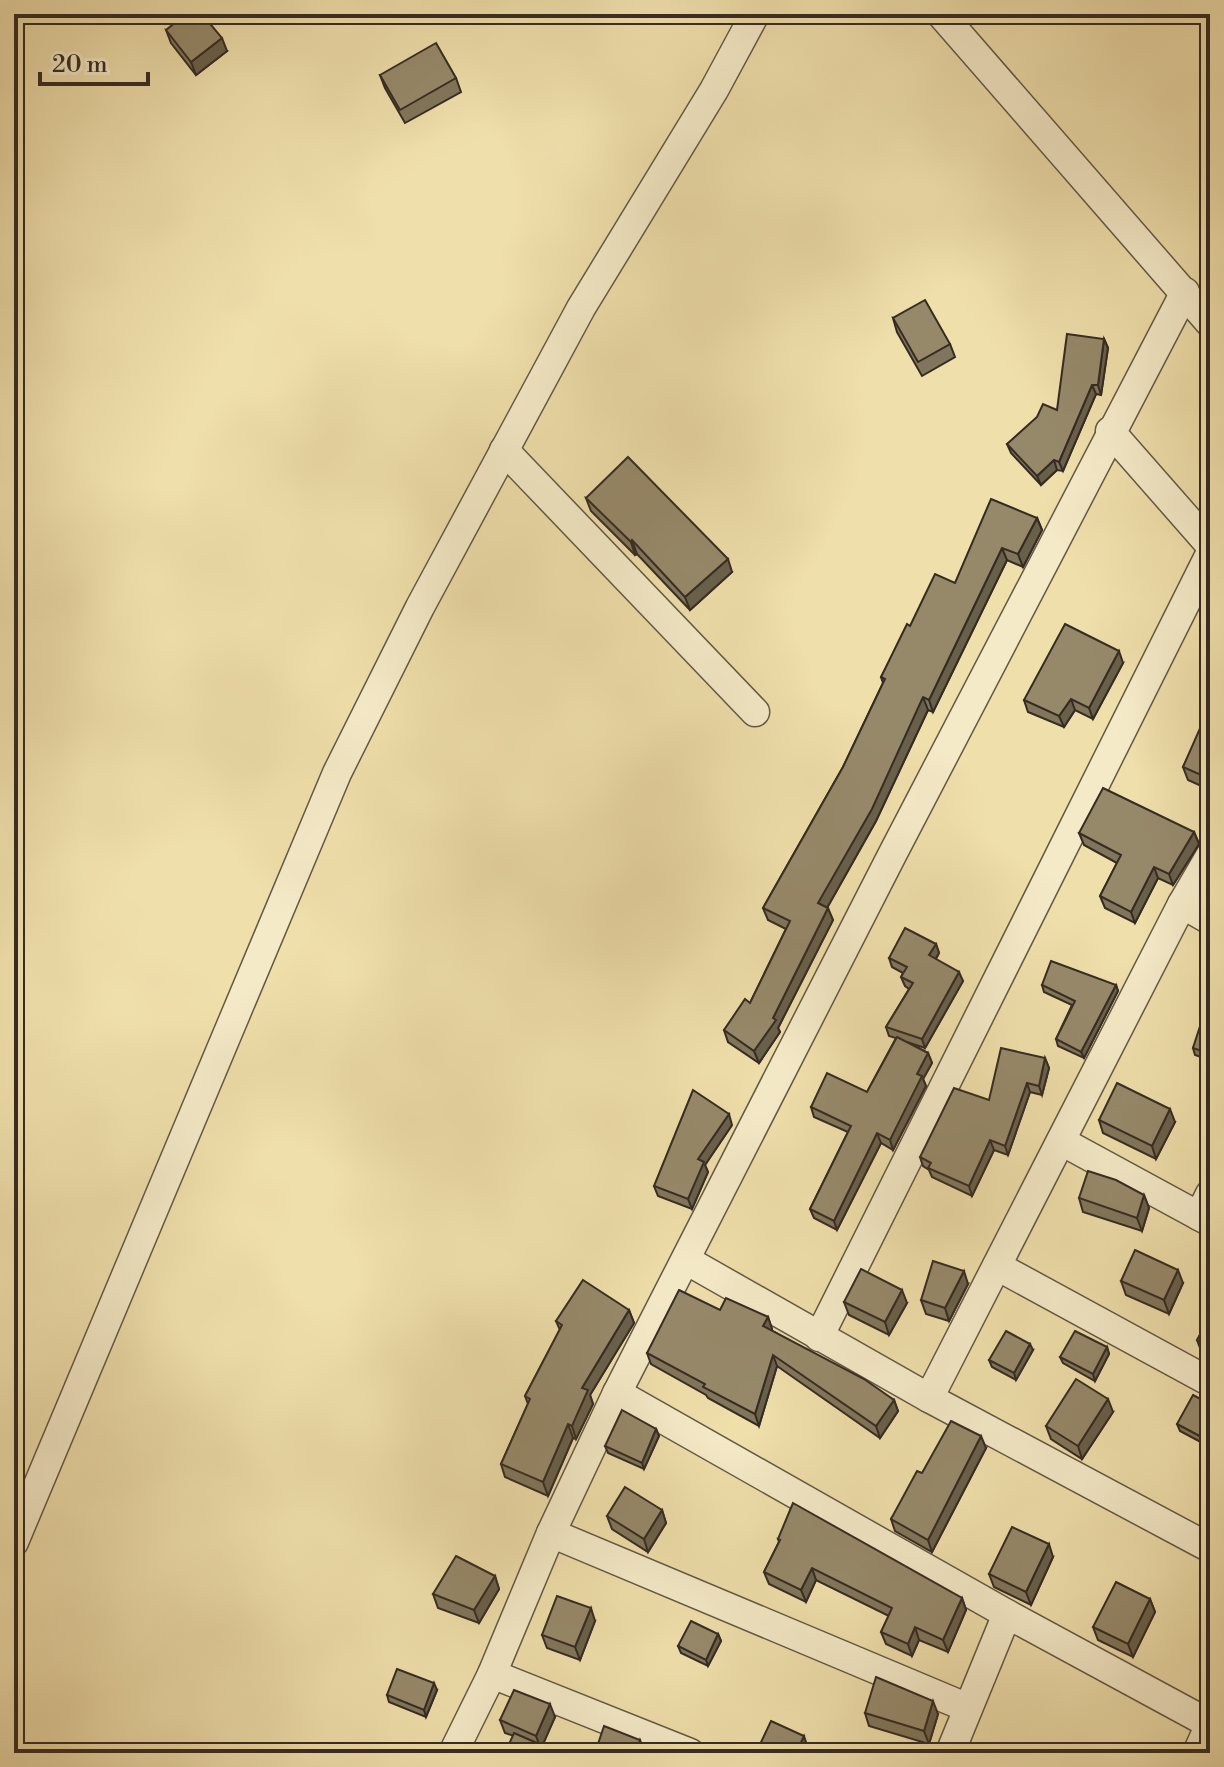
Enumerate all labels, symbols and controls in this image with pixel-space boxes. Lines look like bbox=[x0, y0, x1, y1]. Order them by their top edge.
scale bar bbox=[40, 36, 148, 86]
text: 20 m bbox=[52, 50, 108, 80]

